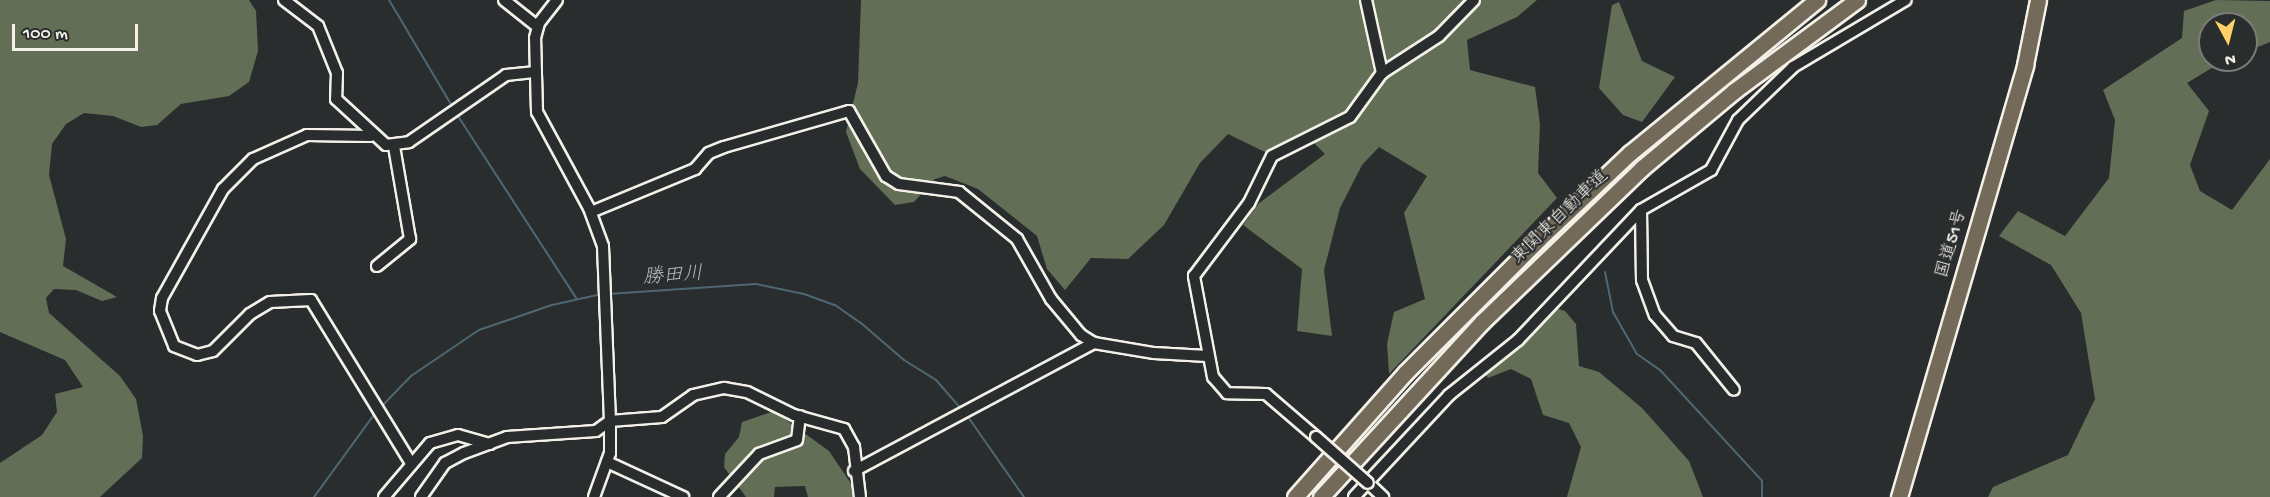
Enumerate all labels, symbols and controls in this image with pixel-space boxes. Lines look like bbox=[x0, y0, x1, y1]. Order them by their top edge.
scale bar bbox=[15, 12, 141, 50]
north arrow bbox=[2198, 12, 2258, 72]
text: 100 m bbox=[23, 24, 68, 45]
text: N bbox=[2224, 48, 2236, 68]
street label: 東関東自動車道 bbox=[1508, 166, 1614, 270]
street label: 国道51号 bbox=[1933, 207, 1973, 281]
water label: 勝田川 bbox=[642, 263, 704, 291]

